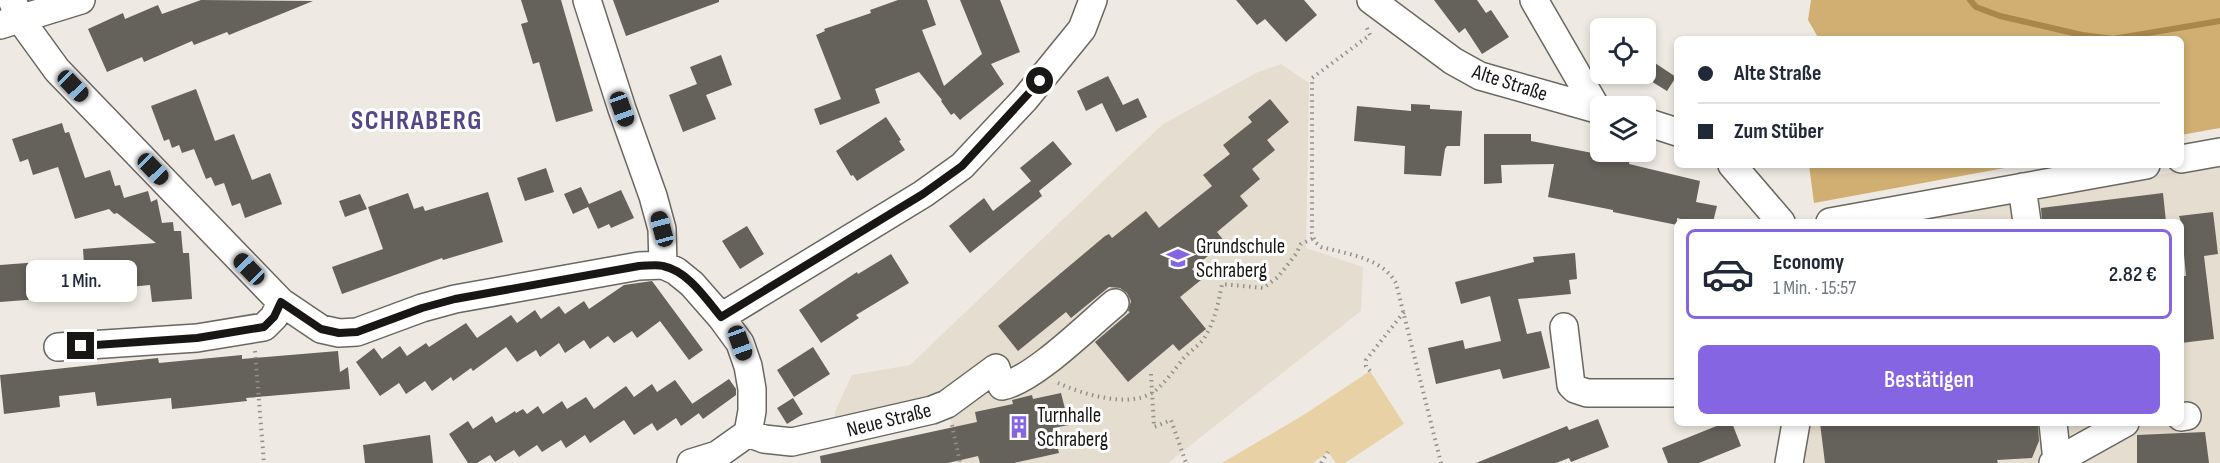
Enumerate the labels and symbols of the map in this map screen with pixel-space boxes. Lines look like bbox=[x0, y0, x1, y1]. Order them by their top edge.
street label: Alte Straße bbox=[1468, 59, 1551, 107]
car bbox=[54, 67, 92, 105]
route start bbox=[1026, 67, 1053, 94]
car bbox=[607, 89, 637, 129]
district label: SCHRABERG bbox=[351, 105, 483, 137]
car bbox=[134, 150, 172, 188]
car bbox=[649, 209, 675, 249]
place label: Grundschule Schraberg bbox=[1196, 234, 1285, 283]
school or university icon: Grundschule Schraberg bbox=[1165, 245, 1191, 271]
car bbox=[230, 250, 268, 288]
callout: 1 Min. bbox=[26, 259, 136, 301]
car bbox=[725, 323, 755, 363]
route end bbox=[67, 332, 94, 359]
street label: Neue Straße bbox=[844, 397, 934, 443]
place label: Turnhalle Schraberg bbox=[1037, 403, 1108, 452]
building icon: Turnhalle Schraberg bbox=[1006, 414, 1032, 440]

